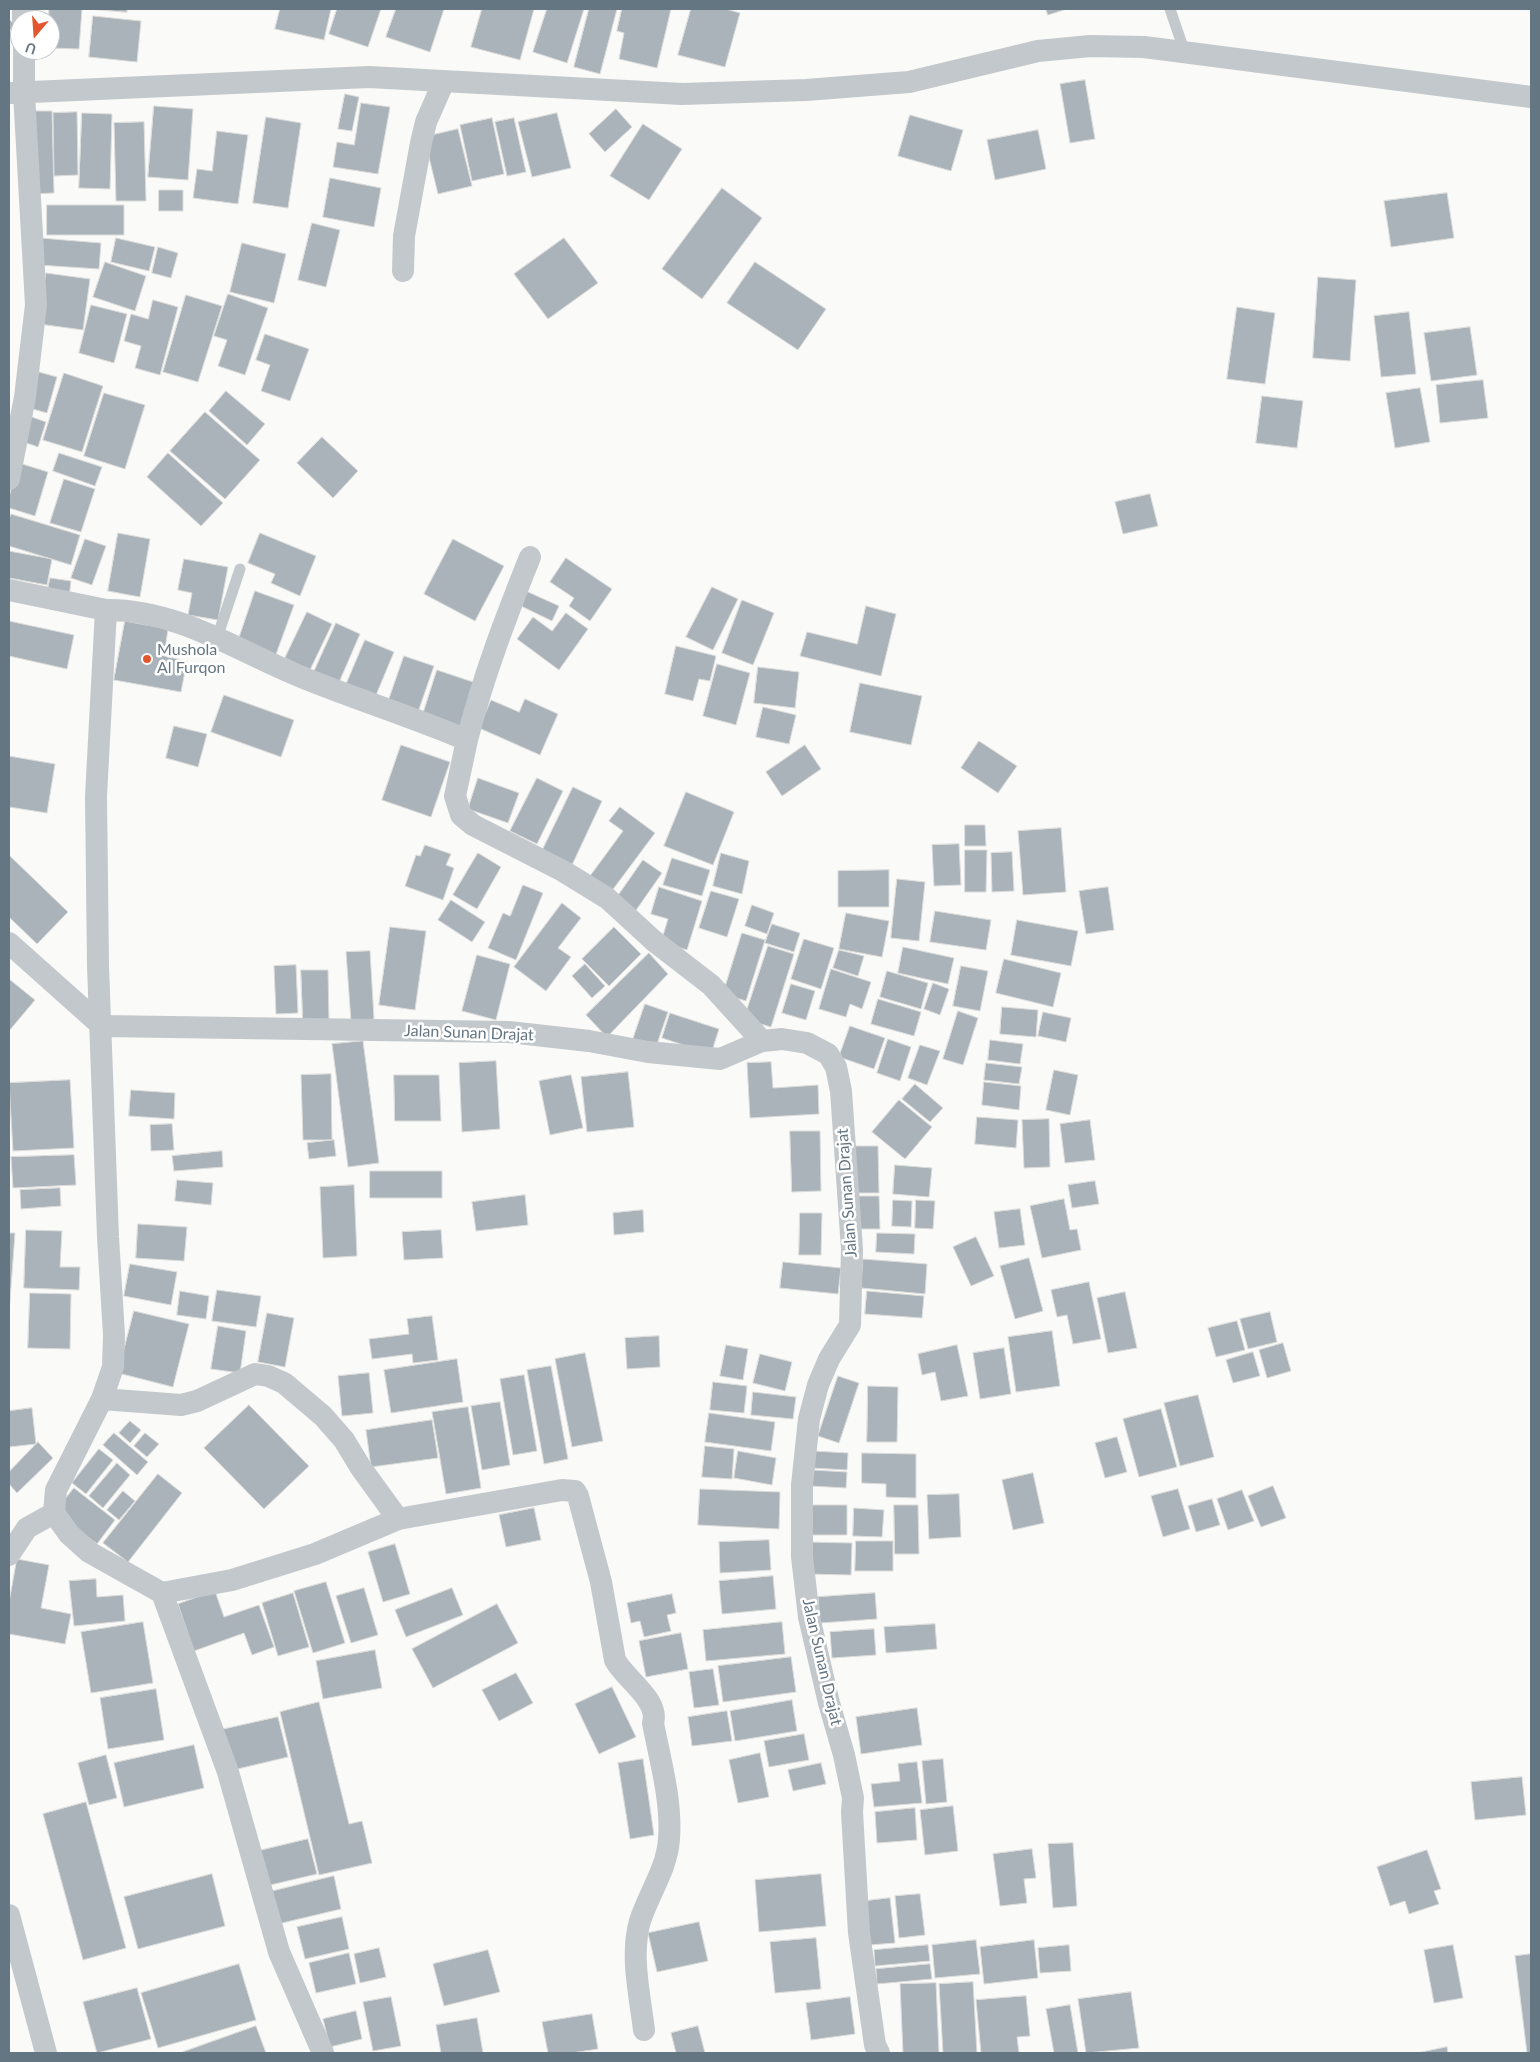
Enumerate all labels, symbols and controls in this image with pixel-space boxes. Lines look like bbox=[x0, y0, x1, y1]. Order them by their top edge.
north arrow bbox=[10, 10, 60, 60]
text: U bbox=[23, 39, 38, 58]
place label: Mushola Al Furqon bbox=[157, 640, 226, 678]
marker: Mushola Al Furqon bbox=[141, 653, 153, 665]
street label: Jalan Sunan Drajat bbox=[404, 1021, 534, 1045]
street label: Jalan Sunan Drajat bbox=[833, 1128, 861, 1258]
street label: Jalan Sunan Drajat bbox=[798, 1597, 846, 1727]

